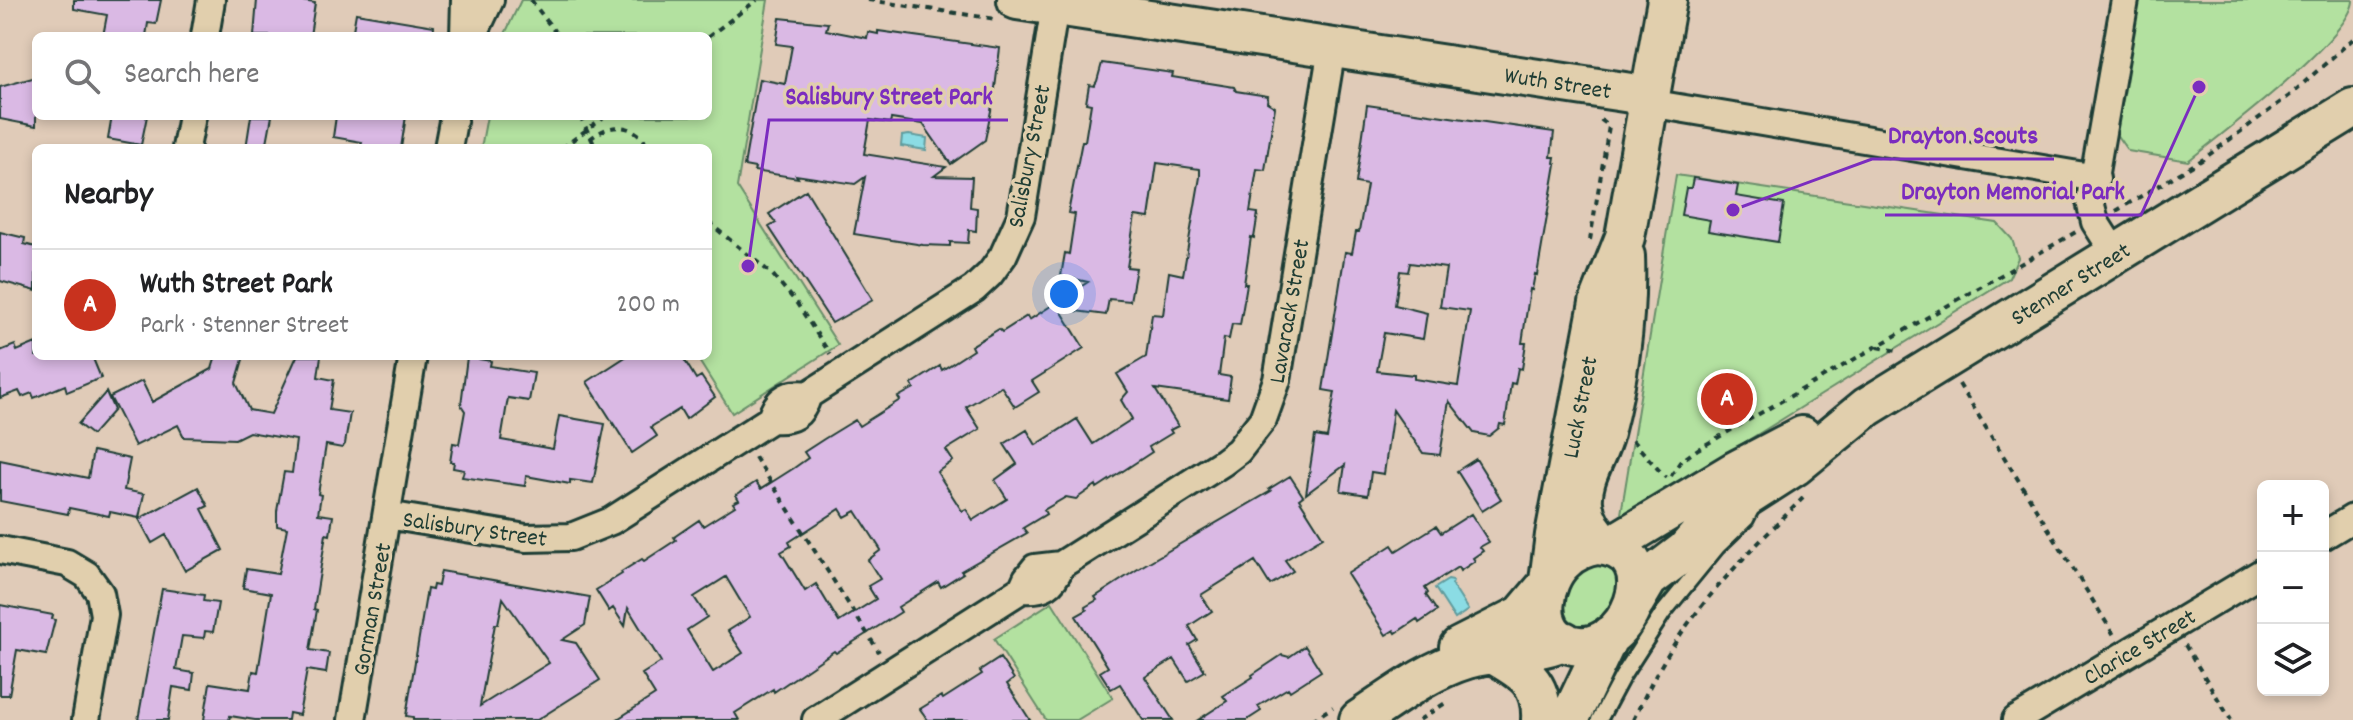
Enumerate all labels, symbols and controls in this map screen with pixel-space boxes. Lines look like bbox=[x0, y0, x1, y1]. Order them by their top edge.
search box bbox=[32, 32, 712, 120]
icon: search bbox=[60, 54, 104, 98]
text: Search here bbox=[124, 55, 260, 98]
street label: Wuth Street bbox=[1502, 60, 1614, 110]
callout: Salisbury Street Park bbox=[769, 70, 1008, 120]
text: Salisbury Street Park bbox=[785, 80, 993, 117]
street label: Salisbury Street bbox=[1000, 82, 1062, 231]
callout: Drayton Scouts bbox=[1872, 109, 2054, 159]
text: Drayton Scouts bbox=[1888, 119, 2038, 156]
callout: Drayton Memorial Park bbox=[1885, 165, 2141, 215]
text: Nearby bbox=[64, 172, 153, 221]
text: Drayton Memorial Park bbox=[1901, 175, 2125, 212]
street label: Stenner Street bbox=[2005, 235, 2138, 336]
street label: Lavarack Street bbox=[1262, 237, 1320, 386]
text: Wuth Street Park bbox=[140, 265, 333, 308]
your location bbox=[1044, 274, 1084, 314]
text: A bbox=[83, 287, 97, 324]
text: 200 m bbox=[616, 287, 680, 324]
text: Park · Stenner Street bbox=[140, 308, 349, 345]
street label: Luck Street bbox=[1555, 353, 1609, 462]
pin: A bbox=[1701, 369, 1753, 429]
map controls bbox=[2257, 480, 2329, 696]
button: + bbox=[2257, 480, 2329, 552]
street label: Salisbury Street bbox=[400, 504, 549, 558]
street label: Gorman Street bbox=[346, 540, 402, 679]
button: − bbox=[2257, 552, 2329, 624]
street label: Clarice Street bbox=[2078, 601, 2203, 696]
button: layers bbox=[2257, 624, 2329, 696]

